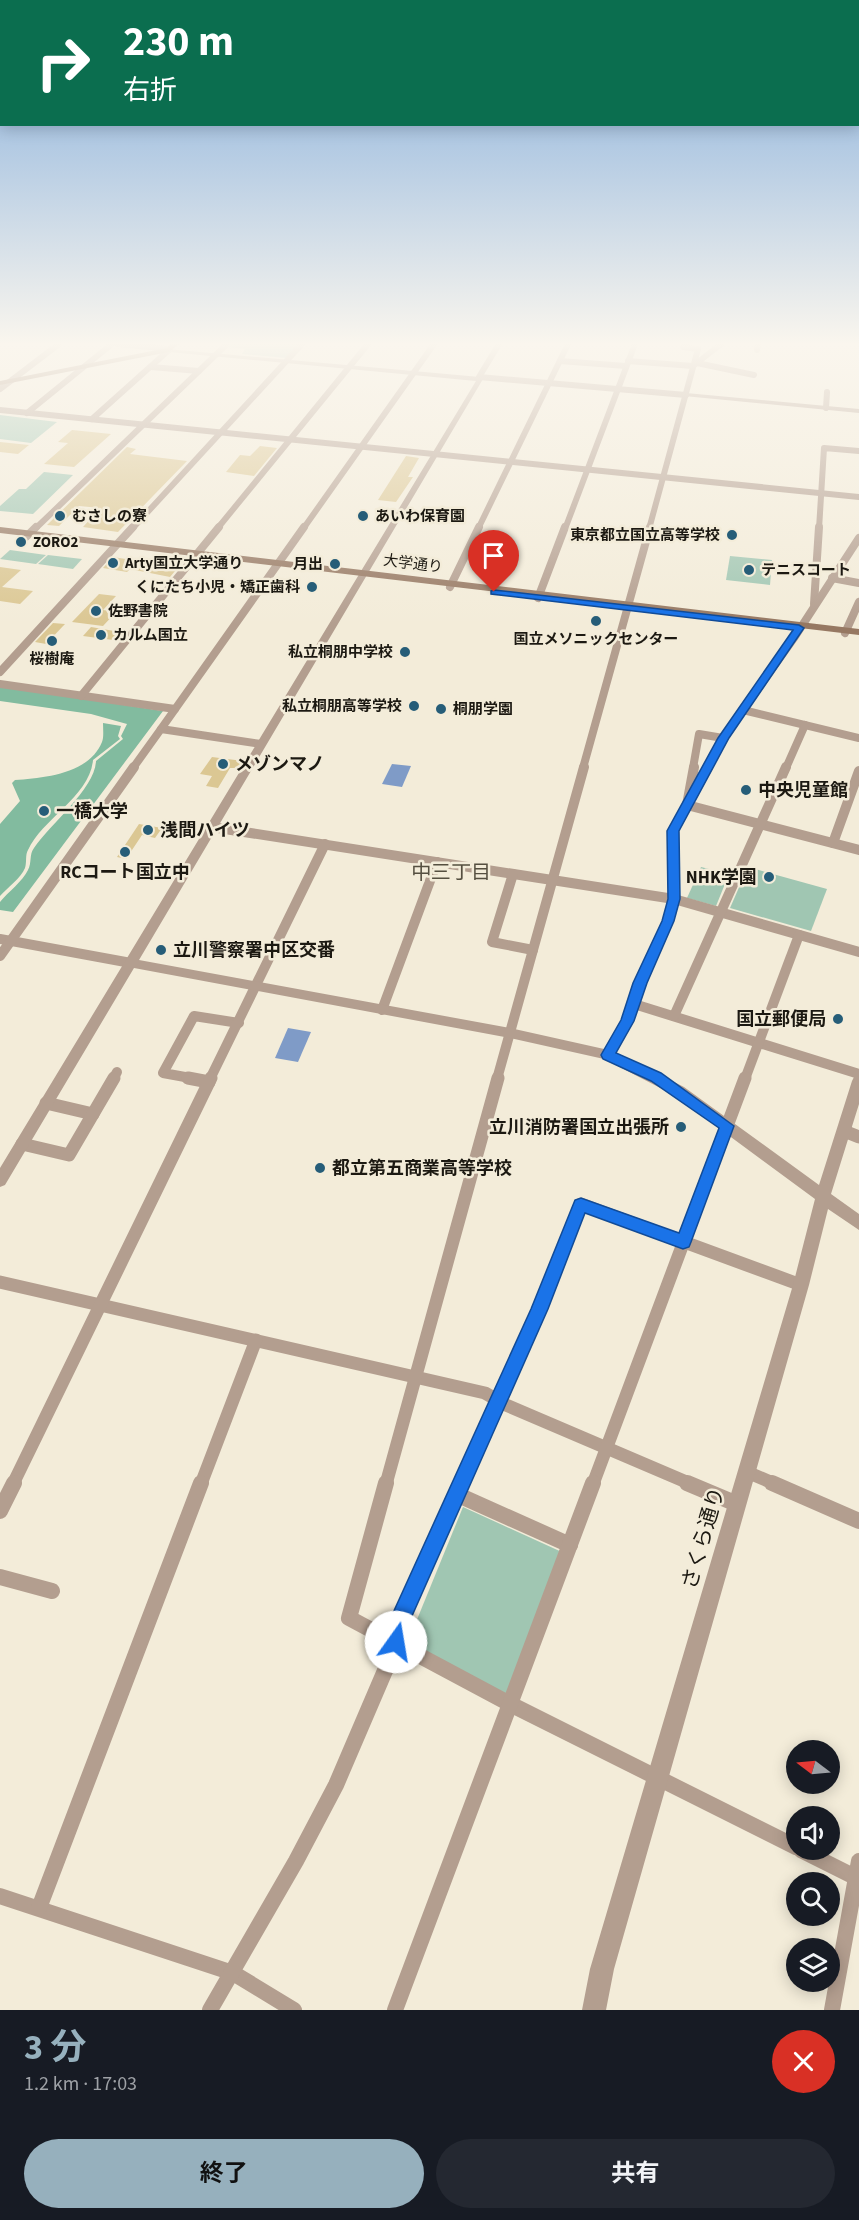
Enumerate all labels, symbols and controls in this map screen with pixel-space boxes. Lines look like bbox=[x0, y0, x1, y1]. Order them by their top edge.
text: 230 m bbox=[123, 12, 234, 72]
icon: right bbox=[24, 24, 102, 102]
text: 右折 bbox=[123, 71, 177, 110]
place label: むさしの寮 bbox=[72, 506, 147, 527]
place label: あいわ保育園 bbox=[375, 506, 465, 527]
marker: むさしの寮 bbox=[53, 509, 67, 523]
marker: あいわ保育園 bbox=[356, 509, 370, 523]
place label: 東京都立国立高等学校 bbox=[570, 525, 720, 546]
marker: 東京都立国立高等学校 bbox=[725, 528, 739, 542]
pin bbox=[468, 530, 519, 592]
place label: ZORO2 bbox=[33, 532, 79, 553]
marker: ZORO2 bbox=[14, 535, 28, 549]
icon: arrive bbox=[477, 539, 510, 572]
street label: 大学通り bbox=[382, 550, 444, 578]
place label: Arty国立大学通り bbox=[124, 553, 243, 574]
place label: 月出 bbox=[293, 554, 323, 575]
marker: Arty国立大学通り bbox=[106, 556, 120, 570]
marker: 月出 bbox=[328, 557, 342, 571]
place label: テニスコート bbox=[761, 560, 851, 581]
marker: テニスコート bbox=[742, 563, 756, 577]
place label: くにたち小児・矯正歯科 bbox=[135, 577, 300, 598]
marker: くにたち小児・矯正歯科 bbox=[305, 580, 319, 594]
place label: 佐野書院 bbox=[108, 601, 168, 622]
marker: 佐野書院 bbox=[89, 604, 103, 618]
marker: 国立メソニックセンター bbox=[589, 614, 603, 628]
place label: カルム国立 bbox=[113, 625, 188, 646]
marker: カルム国立 bbox=[94, 628, 108, 642]
place label: 国立メソニックセンター bbox=[513, 629, 679, 650]
marker: 桜樹庵 bbox=[45, 634, 59, 648]
place label: 私立桐朋中学校 bbox=[288, 642, 393, 663]
marker: 私立桐朋中学校 bbox=[398, 645, 412, 659]
place label: 桜樹庵 bbox=[29, 649, 75, 670]
place label: 私立桐朋高等学校 bbox=[282, 696, 402, 717]
marker: 私立桐朋高等学校 bbox=[407, 699, 421, 713]
place label: 桐朋学園 bbox=[453, 699, 513, 720]
marker: 桐朋学園 bbox=[434, 702, 448, 716]
place label: メゾンマノ bbox=[235, 752, 324, 777]
marker: メゾンマノ bbox=[216, 757, 230, 771]
place label: 中央児童館 bbox=[758, 778, 848, 803]
marker: 中央児童館 bbox=[739, 783, 753, 797]
place label: 一橋大学 bbox=[56, 799, 128, 824]
marker: 一橋大学 bbox=[37, 804, 51, 818]
place label: 浅間ハイツ bbox=[160, 818, 250, 843]
marker: 浅間ハイツ bbox=[141, 823, 155, 837]
marker: RCコート国立中 bbox=[118, 845, 132, 859]
district label: 中三丁目 bbox=[411, 859, 491, 887]
place label: RCコート国立中 bbox=[60, 860, 190, 885]
place label: NHK学園 bbox=[686, 865, 757, 890]
marker: NHK学園 bbox=[762, 870, 776, 884]
place label: 立川警察署中区交番 bbox=[173, 938, 335, 963]
marker: 立川警察署中区交番 bbox=[154, 943, 168, 957]
place label: 国立郵便局 bbox=[736, 1007, 826, 1032]
marker: 国立郵便局 bbox=[831, 1012, 845, 1026]
place label: 立川消防署国立出張所 bbox=[489, 1115, 669, 1140]
marker: 立川消防署国立出張所 bbox=[674, 1120, 688, 1134]
place label: 都立第五商業高等学校 bbox=[332, 1156, 512, 1181]
marker: 都立第五商業高等学校 bbox=[313, 1161, 327, 1175]
street label: さくら通り bbox=[674, 1483, 732, 1593]
position arrow bbox=[364, 1610, 428, 1674]
north arrow bbox=[786, 1740, 840, 1794]
map controls bbox=[786, 1740, 840, 1992]
button: sound bbox=[786, 1806, 840, 1860]
button: search bbox=[786, 1872, 840, 1926]
button: layers bbox=[786, 1938, 840, 1992]
text: 3 分 bbox=[24, 2022, 86, 2073]
button: close bbox=[772, 2030, 835, 2093]
text: 1.2 km · 17:03 bbox=[24, 2070, 137, 2098]
button: 終了 bbox=[24, 2139, 424, 2208]
button: 共有 bbox=[436, 2139, 835, 2208]

